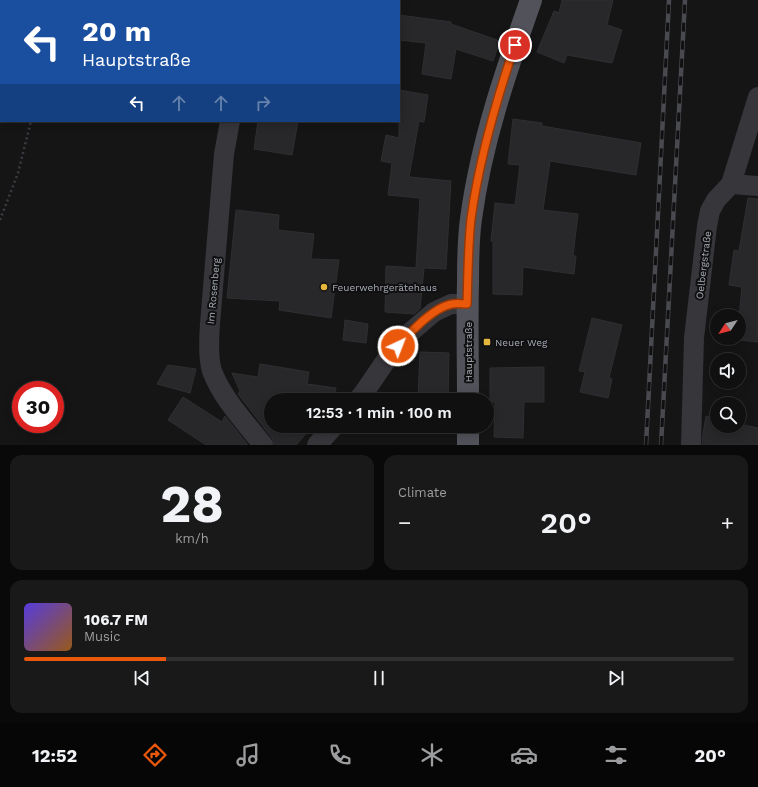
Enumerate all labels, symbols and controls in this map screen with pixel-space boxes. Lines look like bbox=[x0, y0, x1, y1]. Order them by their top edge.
text: 20 m bbox=[82, 15, 151, 48]
icon: left bbox=[16, 16, 68, 68]
pin bbox=[498, 28, 532, 62]
icon: arrive bbox=[504, 34, 526, 56]
text: Hauptstraße bbox=[82, 49, 191, 70]
icon: left bbox=[126, 92, 148, 114]
icon: ahead bbox=[168, 92, 190, 114]
icon: ahead bbox=[210, 92, 232, 114]
icon: right bbox=[252, 92, 274, 114]
street label: Oelbergstraße bbox=[694, 230, 713, 300]
street label: Im Rosenberg bbox=[205, 257, 222, 325]
marker: Feuerwehrgerätehaus bbox=[319, 282, 329, 292]
place label: Feuerwehrgerätehaus bbox=[332, 282, 437, 293]
north arrow bbox=[710, 309, 746, 345]
map controls bbox=[710, 309, 746, 433]
street label: Hauptstraße bbox=[463, 322, 474, 382]
position arrow bbox=[377, 325, 419, 367]
marker: Neuer Weg bbox=[482, 337, 492, 347]
place label: Neuer Weg bbox=[495, 337, 548, 348]
button: sound bbox=[710, 353, 746, 389]
speed limit sign: 30 bbox=[12, 381, 64, 433]
button: search bbox=[710, 397, 746, 433]
text: 12:53 · 1 min · 100 m bbox=[306, 404, 452, 422]
text: 28 bbox=[160, 474, 224, 535]
text: Climate bbox=[398, 485, 447, 500]
text: 20° bbox=[540, 505, 592, 540]
text: − bbox=[398, 510, 411, 535]
text: + bbox=[721, 510, 734, 535]
text: km/h bbox=[175, 531, 209, 546]
text: 106.7 FM bbox=[84, 611, 148, 629]
text: Music bbox=[84, 629, 121, 644]
icon: previous bbox=[131, 667, 153, 689]
icon: pause bbox=[368, 667, 390, 689]
icon: next bbox=[605, 667, 627, 689]
icon: directions bbox=[141, 741, 169, 769]
icon: music bbox=[234, 741, 262, 769]
icon: phone bbox=[326, 741, 354, 769]
icon: climate bbox=[418, 741, 446, 769]
icon: car bbox=[510, 741, 538, 769]
icon: filters bbox=[602, 741, 630, 769]
text: 12:52 bbox=[32, 745, 77, 766]
text: 20° bbox=[695, 745, 726, 766]

